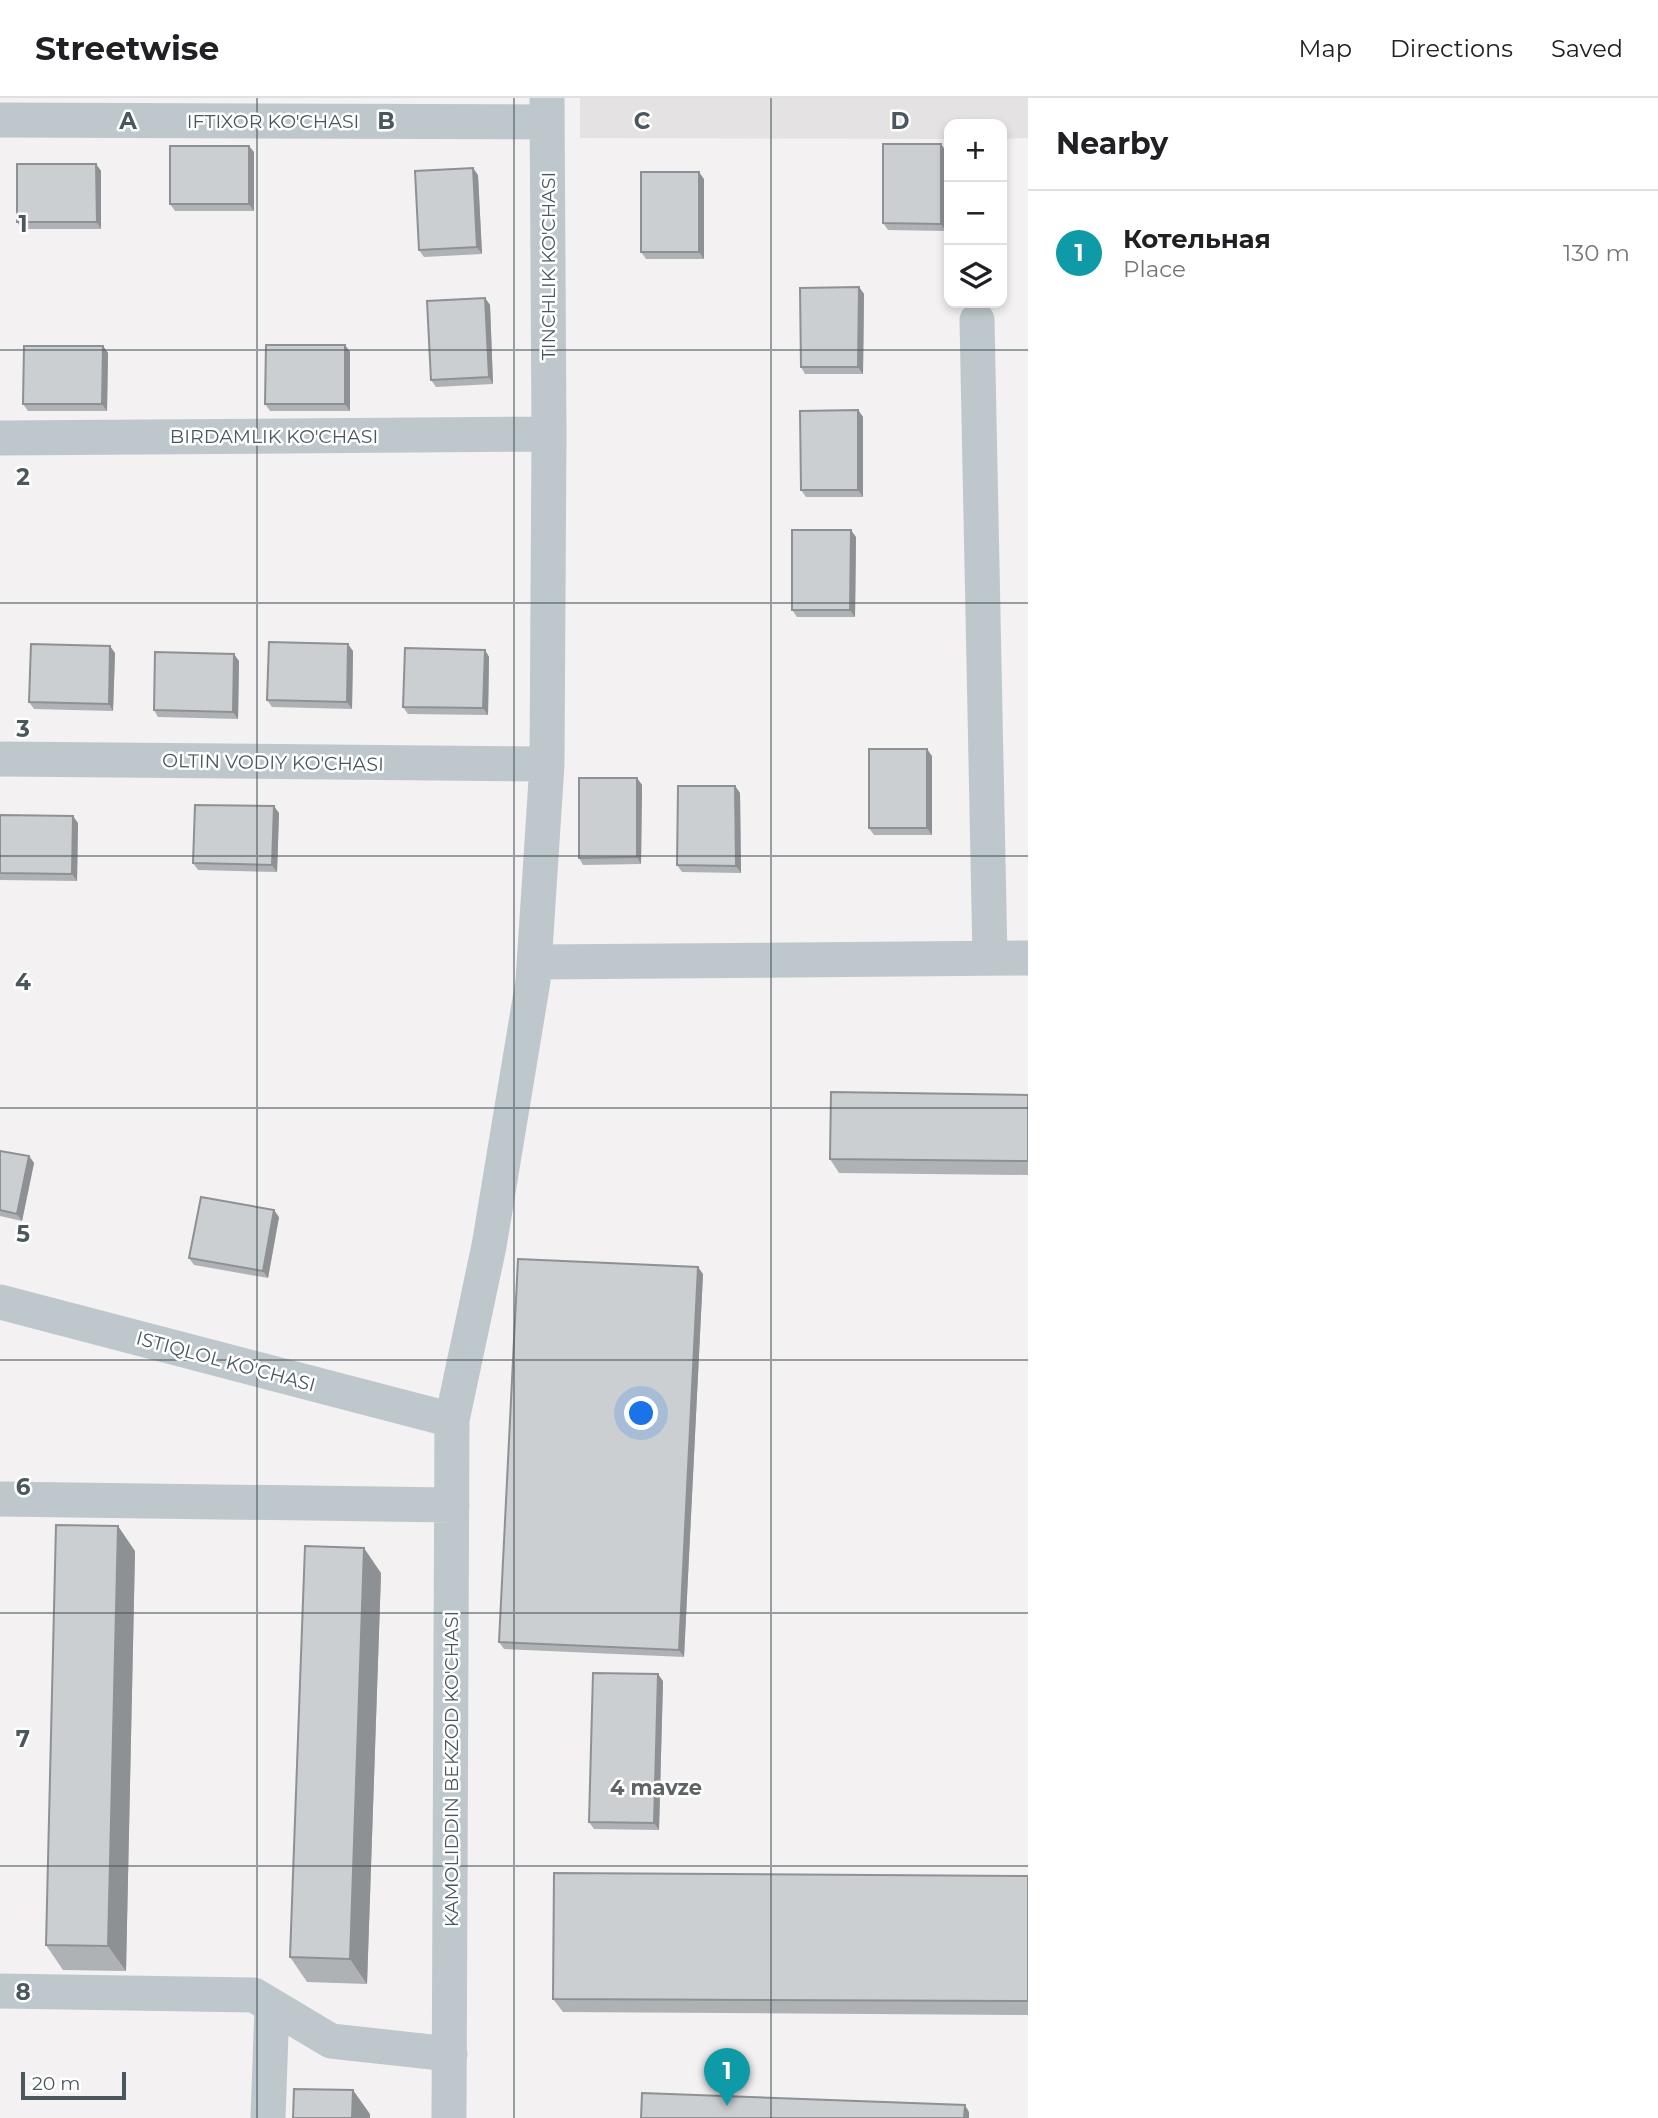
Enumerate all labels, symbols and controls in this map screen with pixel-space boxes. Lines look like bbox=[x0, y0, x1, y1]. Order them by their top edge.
text: Streetwise bbox=[35, 28, 219, 68]
text: Map bbox=[1299, 34, 1352, 63]
text: Directions bbox=[1390, 34, 1513, 63]
text: Saved bbox=[1551, 34, 1623, 63]
text: A bbox=[118, 107, 137, 135]
text: B bbox=[377, 107, 395, 135]
text: C bbox=[634, 107, 651, 135]
text: D bbox=[891, 107, 910, 135]
street label: IFTIXOR KO'CHASI bbox=[187, 110, 359, 133]
map controls bbox=[944, 119, 1007, 308]
button: + bbox=[944, 119, 1007, 182]
text: Nearby bbox=[1056, 125, 1168, 162]
street label: TINCHLIK KO'CHASI bbox=[537, 172, 560, 360]
button: − bbox=[944, 182, 1007, 245]
text: 1 bbox=[18, 210, 28, 238]
text: Котельная bbox=[1123, 223, 1271, 255]
text: 1 bbox=[1074, 239, 1084, 267]
text: 130 m bbox=[1563, 239, 1630, 267]
button: layers bbox=[944, 245, 1007, 308]
text: Place bbox=[1123, 255, 1186, 283]
street label: BIRDAMLIK KO'CHASI bbox=[170, 425, 378, 448]
text: 2 bbox=[16, 463, 30, 491]
text: 3 bbox=[15, 715, 30, 743]
street label: OLTIN VODIY KO'CHASI bbox=[162, 749, 384, 776]
text: 4 bbox=[15, 968, 31, 996]
text: 5 bbox=[16, 1220, 30, 1248]
street label: ISTIQLOL KO'CHASI bbox=[134, 1326, 318, 1396]
your location bbox=[624, 1396, 658, 1430]
text: 6 bbox=[16, 1473, 31, 1501]
street label: KAMOLIDDIN BEKZOD KO'CHASI bbox=[440, 1611, 463, 1927]
text: 7 bbox=[16, 1725, 30, 1753]
district label: 4 mavze bbox=[610, 1775, 702, 1800]
text: 8 bbox=[15, 1978, 31, 2006]
pin: 1 bbox=[704, 2048, 750, 2106]
scale bar bbox=[21, 2069, 126, 2101]
text: 20 m bbox=[32, 2072, 80, 2095]

